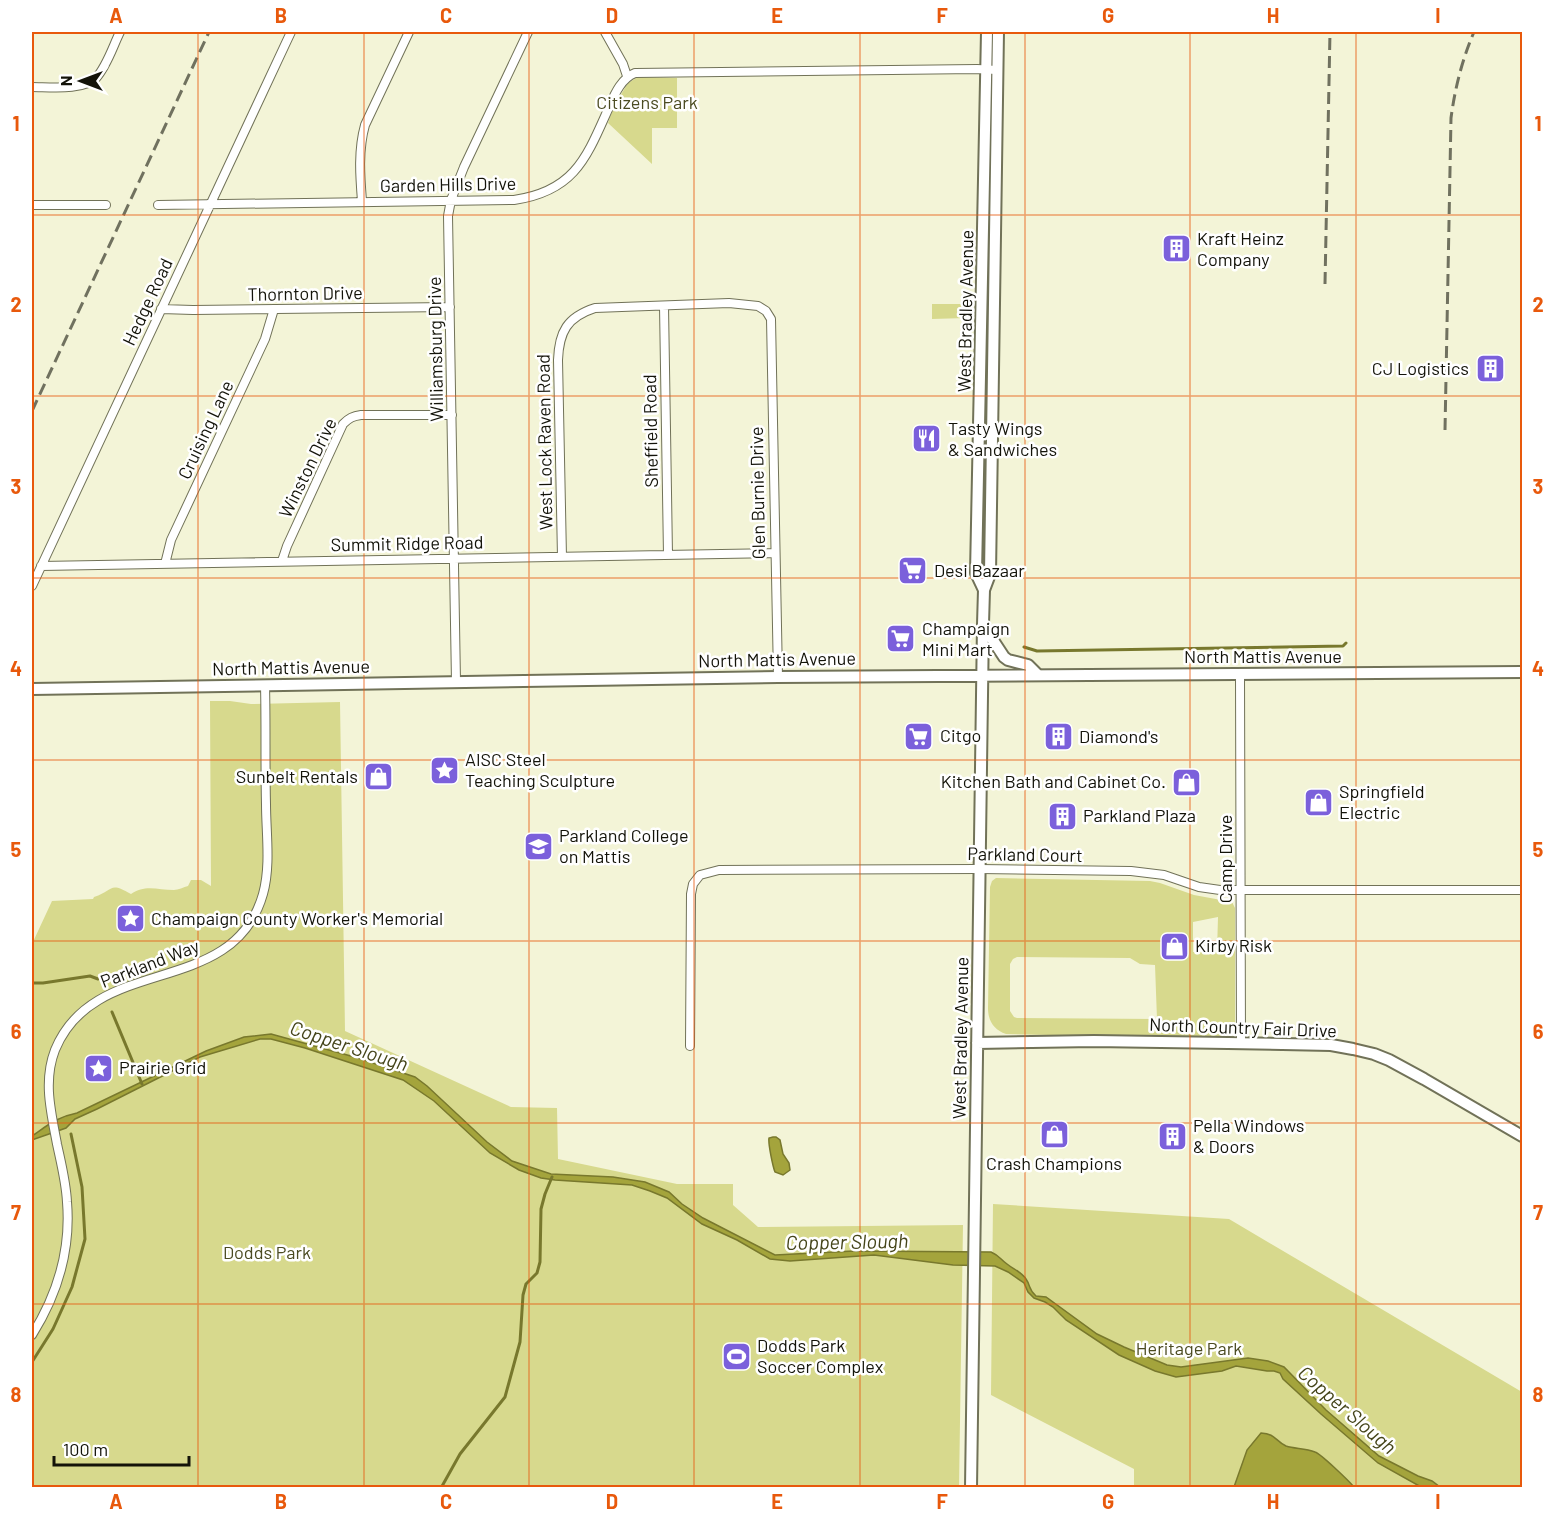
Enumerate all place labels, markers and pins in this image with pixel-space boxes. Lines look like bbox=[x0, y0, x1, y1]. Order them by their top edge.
place label: Kraft Heinz Company bbox=[1197, 227, 1284, 270]
building icon: Kraft Heinz Company bbox=[1160, 233, 1192, 265]
building icon: CJ Logistics bbox=[1474, 353, 1506, 385]
place label: CJ Logistics bbox=[1372, 357, 1469, 379]
place label: Tasty Wings & Sandwiches bbox=[948, 417, 1057, 460]
restaurant icon: Tasty Wings & Sandwiches bbox=[911, 423, 943, 455]
supermarket icon: Desi Bazaar bbox=[897, 555, 929, 587]
place label: Desi Bazaar bbox=[934, 559, 1025, 581]
place label: Champaign Mini Mart bbox=[922, 617, 1010, 660]
supermarket icon: Champaign Mini Mart bbox=[885, 623, 917, 655]
supermarket icon: Citgo bbox=[903, 720, 935, 752]
building icon: Diamond's bbox=[1042, 721, 1074, 753]
place label: Citgo bbox=[940, 724, 981, 746]
place label: Diamond's bbox=[1079, 725, 1158, 747]
place label: AISC Steel Teaching Sculpture bbox=[465, 748, 615, 791]
place icon: AISC Steel Teaching Sculpture bbox=[428, 754, 460, 786]
shop icon: Sunbelt Rentals bbox=[363, 761, 395, 793]
place label: Sunbelt Rentals bbox=[236, 765, 358, 787]
shop icon: Kitchen Bath and Cabinet Co. bbox=[1171, 766, 1203, 798]
place label: Kitchen Bath and Cabinet Co. bbox=[941, 770, 1166, 792]
place label: Springfield Electric bbox=[1339, 780, 1425, 823]
shop icon: Springfield Electric bbox=[1302, 786, 1334, 818]
building icon: Parkland Plaza bbox=[1046, 800, 1078, 832]
place label: Parkland Plaza bbox=[1083, 804, 1196, 826]
place label: Parkland College on Mattis bbox=[559, 824, 689, 867]
school or university icon: Parkland College on Mattis bbox=[522, 830, 554, 862]
place icon: Champaign County Worker's Memorial bbox=[114, 903, 146, 935]
place label: Champaign County Worker's Memorial bbox=[151, 907, 443, 929]
shop icon: Kirby Risk bbox=[1158, 930, 1190, 962]
place label: Kirby Risk bbox=[1195, 934, 1272, 956]
place icon: Prairie Grid bbox=[82, 1052, 114, 1084]
place label: Prairie Grid bbox=[119, 1056, 206, 1078]
place label: Pella Windows & Doors bbox=[1193, 1114, 1304, 1157]
shop icon: Crash Champions bbox=[1038, 1119, 1070, 1151]
building icon: Pella Windows & Doors bbox=[1156, 1120, 1188, 1152]
place label: Crash Champions bbox=[986, 1152, 1122, 1174]
place label: Dodds Park Soccer Complex bbox=[757, 1334, 884, 1377]
sports icon: Dodds Park Soccer Complex bbox=[720, 1340, 752, 1372]

